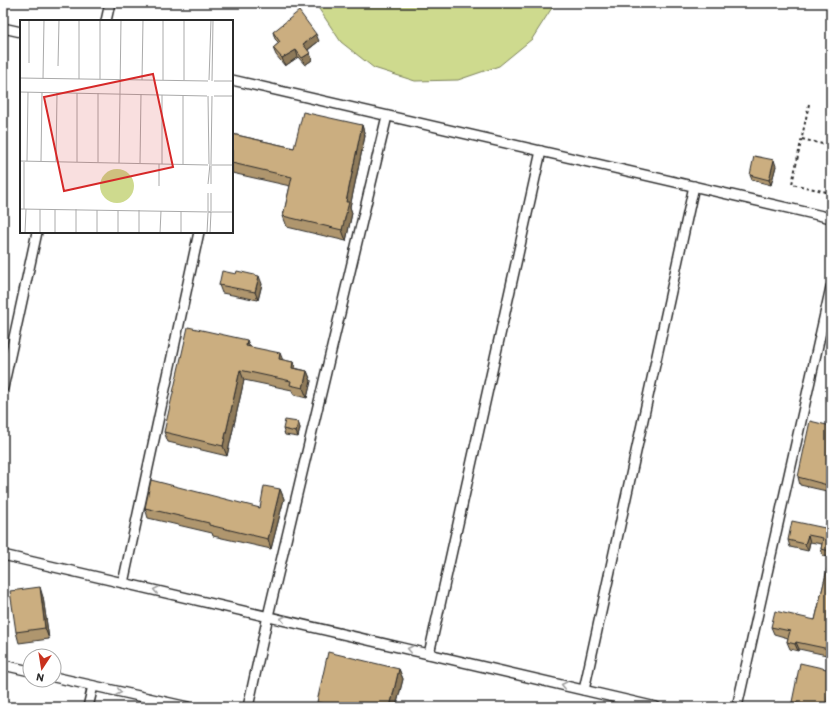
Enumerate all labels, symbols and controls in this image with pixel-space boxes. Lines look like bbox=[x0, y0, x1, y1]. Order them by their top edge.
inset map bbox=[20, 20, 233, 233]
one-way arrow bbox=[153, 587, 160, 595]
one-way arrow bbox=[280, 616, 286, 624]
one-way arrow bbox=[407, 646, 413, 654]
north arrow bbox=[22, 648, 62, 688]
text: N bbox=[35, 670, 45, 684]
one-way arrow bbox=[560, 682, 567, 690]
one-way arrow bbox=[116, 687, 123, 695]

